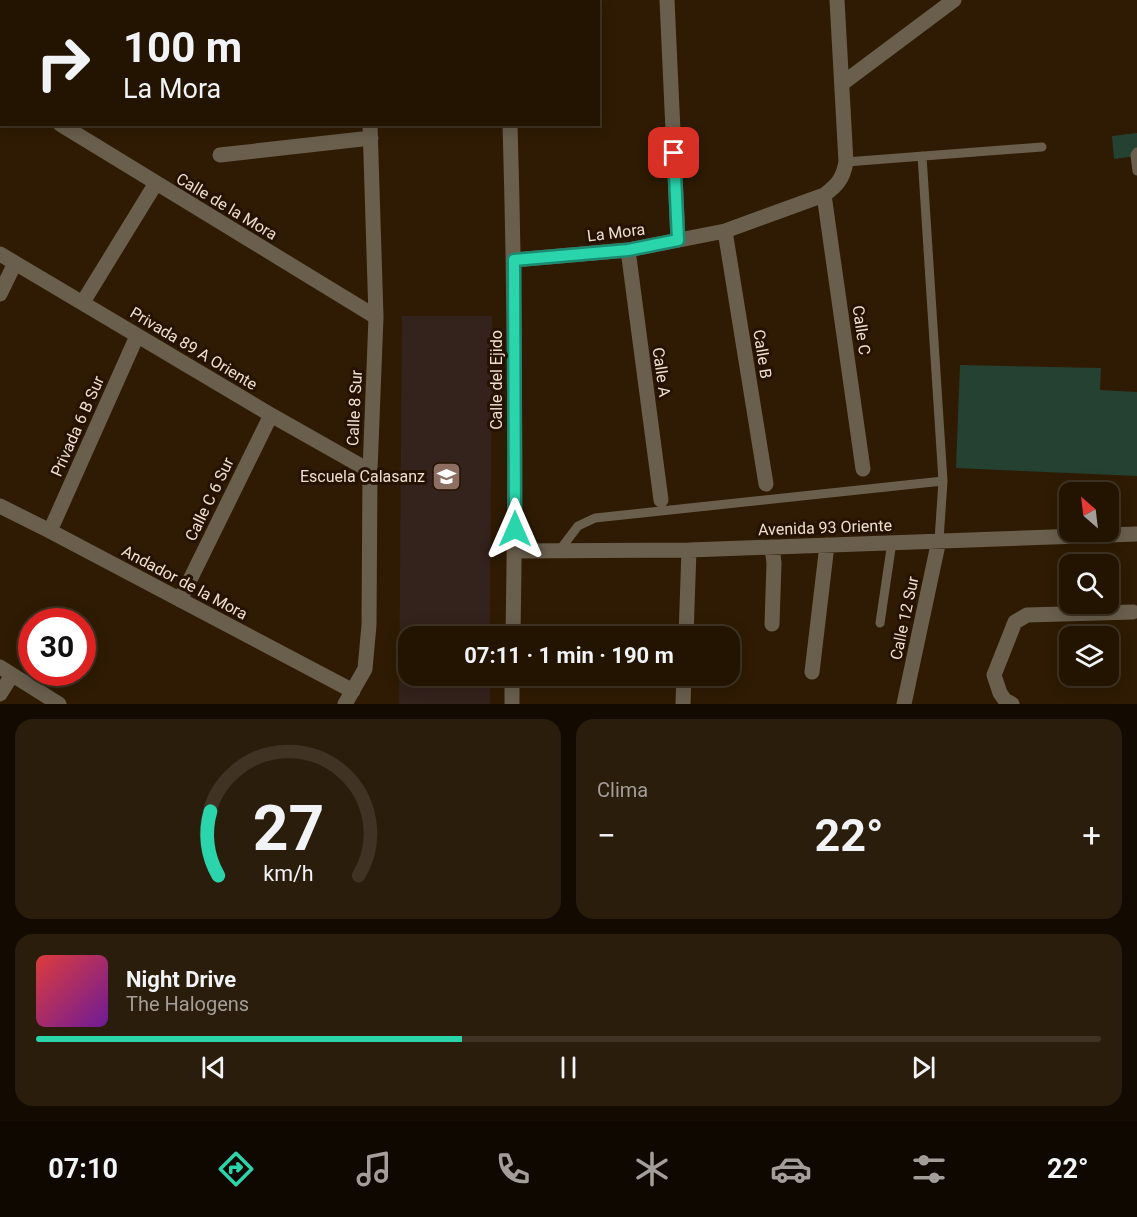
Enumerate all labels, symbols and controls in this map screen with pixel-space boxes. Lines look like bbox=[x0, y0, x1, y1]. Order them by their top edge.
text: 100 m bbox=[123, 23, 242, 72]
icon: right bbox=[24, 24, 102, 102]
text: La Mora bbox=[123, 73, 221, 105]
pin bbox=[648, 127, 699, 178]
icon: arrive bbox=[657, 136, 690, 169]
street label: Calle de la Mora bbox=[173, 169, 281, 244]
street label: La Mora bbox=[586, 220, 646, 245]
street label: Privada 89 A Oriente bbox=[127, 303, 261, 394]
street label: Calle C bbox=[849, 304, 874, 356]
street label: Calle B bbox=[749, 328, 776, 380]
street label: Calle del Ejido bbox=[487, 330, 506, 430]
street label: Calle A bbox=[649, 346, 674, 399]
street label: Calle 8 Sur bbox=[343, 369, 366, 447]
street label: Privada 6 B Sur bbox=[47, 372, 108, 479]
street label: Calle C 6 Sur bbox=[181, 454, 238, 544]
school or university icon: Escuela Calasanz bbox=[430, 460, 462, 492]
place label: Escuela Calasanz bbox=[300, 467, 425, 486]
north arrow bbox=[1059, 482, 1119, 542]
map controls bbox=[1059, 482, 1119, 686]
position arrow bbox=[483, 497, 547, 561]
street label: Avenida 93 Oriente bbox=[758, 516, 892, 539]
street label: Andador de la Mora bbox=[119, 541, 251, 624]
button: search bbox=[1059, 554, 1119, 614]
street label: Calle 12 Sur bbox=[886, 574, 923, 662]
speed limit sign: 30 bbox=[18, 608, 96, 686]
button: layers bbox=[1059, 626, 1119, 686]
text: 07:11 · 1 min · 190 m bbox=[464, 643, 674, 668]
text: Clima bbox=[597, 778, 648, 802]
text: 27 bbox=[252, 792, 324, 865]
text: 22° bbox=[814, 809, 884, 862]
text: − bbox=[597, 816, 616, 855]
text: + bbox=[1082, 816, 1101, 855]
text: km/h bbox=[263, 861, 313, 886]
text: Night Drive bbox=[126, 967, 236, 992]
text: The Halogens bbox=[126, 992, 249, 1016]
icon: previous bbox=[197, 1051, 230, 1084]
icon: pause bbox=[552, 1051, 585, 1084]
icon: next bbox=[907, 1051, 940, 1084]
icon: directions bbox=[215, 1148, 257, 1190]
icon: music bbox=[353, 1148, 395, 1190]
icon: phone bbox=[492, 1148, 534, 1190]
icon: climate bbox=[631, 1148, 673, 1190]
icon: car bbox=[770, 1148, 812, 1190]
icon: filters bbox=[908, 1148, 950, 1190]
text: 07:10 bbox=[48, 1153, 118, 1185]
text: 22° bbox=[1047, 1153, 1089, 1185]

